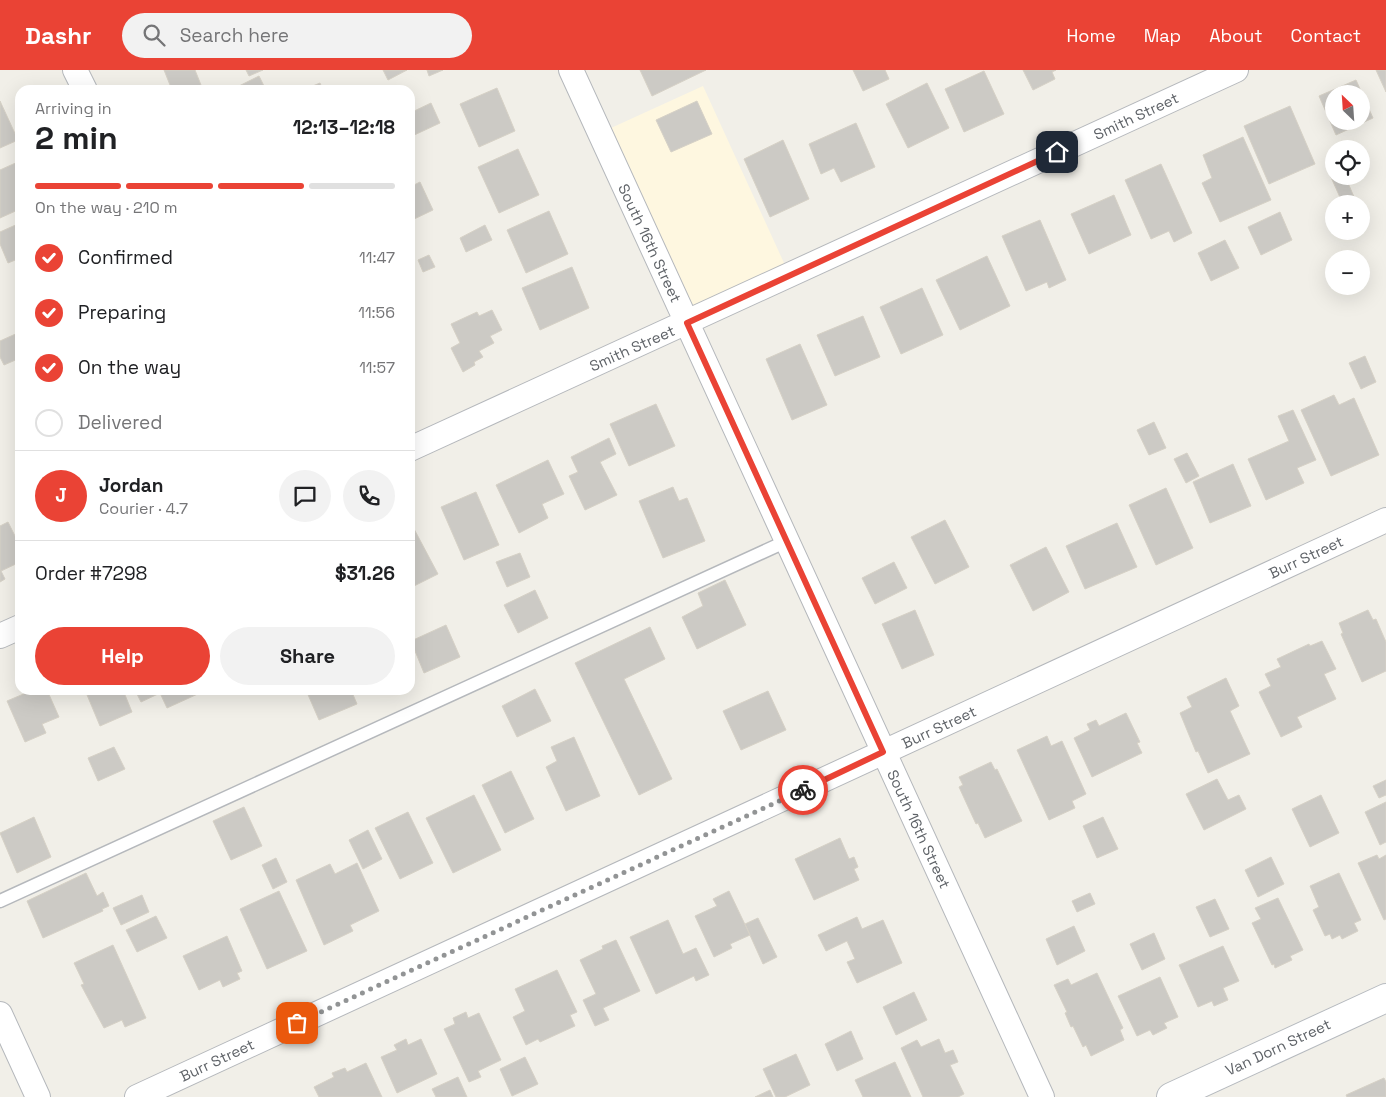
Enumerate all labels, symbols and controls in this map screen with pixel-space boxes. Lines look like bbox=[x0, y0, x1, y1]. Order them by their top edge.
search box bbox=[122, 13, 472, 58]
text: Dashr bbox=[25, 20, 92, 51]
icon: search bbox=[140, 21, 168, 49]
text: Search here bbox=[180, 23, 289, 48]
text: Home bbox=[1067, 24, 1116, 47]
text: Map bbox=[1144, 24, 1181, 47]
text: About bbox=[1209, 24, 1263, 47]
text: Contact bbox=[1291, 24, 1361, 47]
north arrow bbox=[1325, 85, 1370, 130]
map controls bbox=[1325, 85, 1370, 295]
street label: Smith Street bbox=[1090, 88, 1182, 144]
text: Arriving in bbox=[35, 98, 112, 119]
text: 12:13–12:18 bbox=[293, 115, 395, 140]
text: 2 min bbox=[35, 118, 118, 158]
pin bbox=[1036, 131, 1078, 173]
icon: home bbox=[1043, 138, 1071, 166]
button: locate bbox=[1325, 140, 1370, 185]
street label: South 16th Street bbox=[614, 181, 686, 305]
button: + bbox=[1325, 195, 1370, 240]
text: On the way · 210 m bbox=[35, 197, 178, 218]
icon: check bbox=[35, 244, 63, 272]
text: Confirmed bbox=[78, 245, 173, 270]
text: 11:47 bbox=[359, 247, 395, 268]
button: − bbox=[1325, 250, 1370, 295]
icon: check bbox=[35, 299, 63, 327]
text: Preparing bbox=[78, 300, 166, 325]
text: 11:56 bbox=[358, 302, 395, 323]
street label: Smith Street bbox=[586, 321, 678, 375]
icon: check bbox=[35, 354, 63, 382]
text: On the way bbox=[78, 355, 181, 380]
text: 11:57 bbox=[359, 357, 395, 378]
text: Delivered bbox=[78, 410, 163, 435]
button: chat bbox=[279, 470, 331, 522]
button: phone bbox=[343, 470, 395, 522]
text: Jordan bbox=[99, 473, 164, 498]
text: J bbox=[55, 483, 67, 508]
text: Courier · 4.7 bbox=[99, 498, 188, 519]
street label: Burr Street bbox=[1266, 531, 1346, 583]
text: Order #7298 bbox=[35, 561, 147, 586]
text: $31.26 bbox=[335, 561, 395, 586]
button: Help bbox=[35, 627, 210, 685]
button: Share bbox=[220, 627, 395, 685]
street label: Burr Street bbox=[899, 701, 979, 753]
courier bbox=[778, 765, 828, 815]
street label: South 16th Street bbox=[883, 767, 955, 891]
icon: bike bbox=[789, 776, 817, 804]
pin bbox=[276, 1002, 318, 1044]
icon: bag bbox=[283, 1009, 311, 1037]
street label: Van Dorn Street bbox=[1222, 1014, 1334, 1080]
street label: Burr Street bbox=[177, 1034, 257, 1086]

